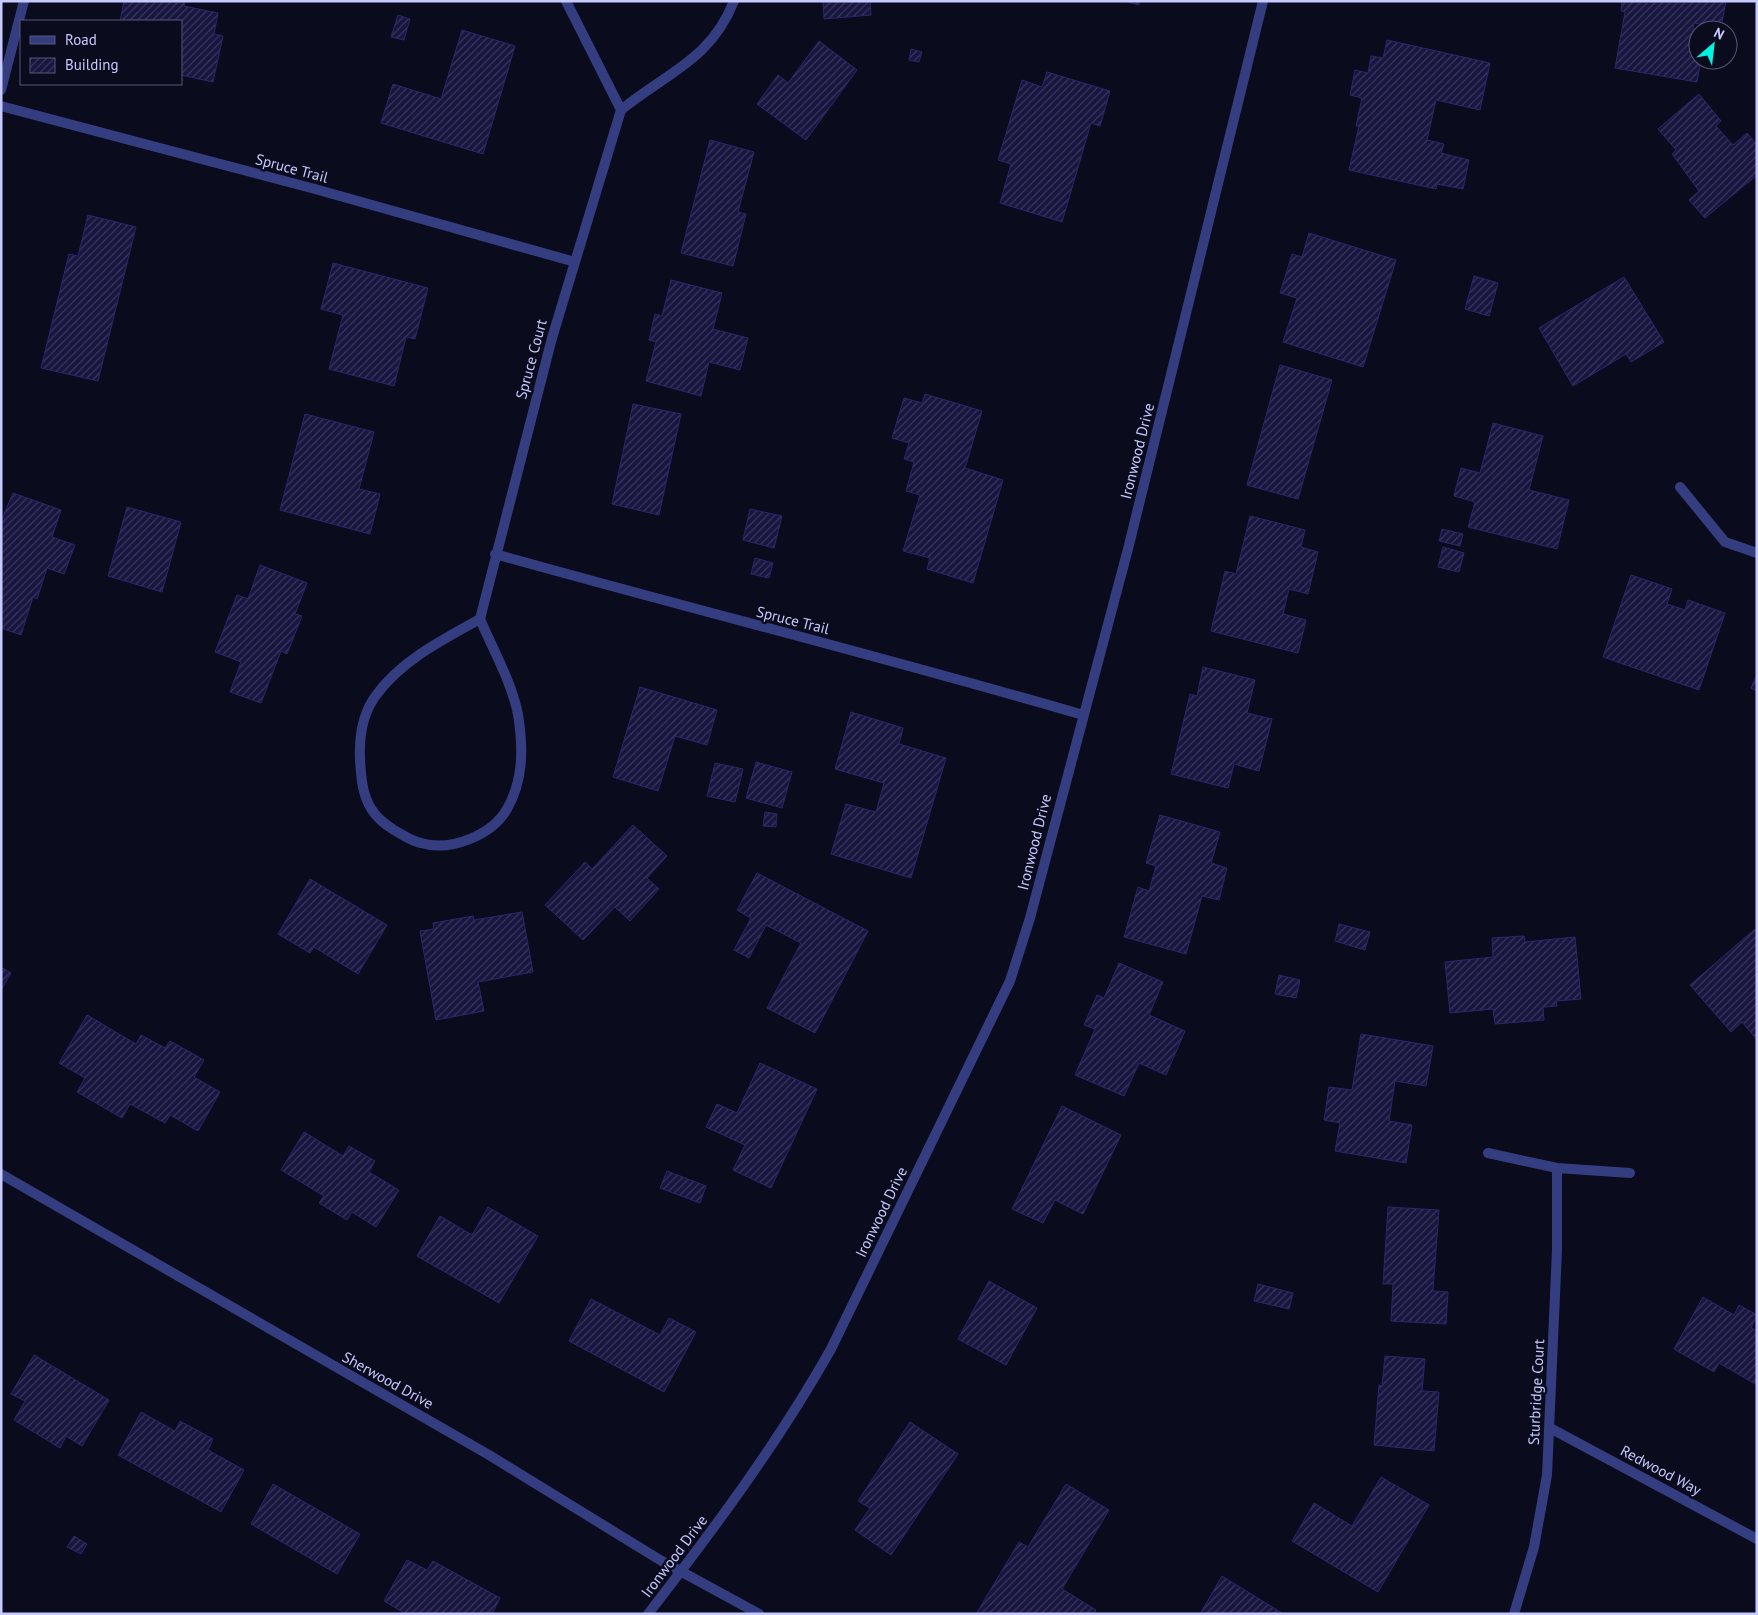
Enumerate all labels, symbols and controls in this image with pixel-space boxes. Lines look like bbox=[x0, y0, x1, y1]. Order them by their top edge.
legend bbox=[20, 20, 182, 85]
north arrow bbox=[1688, 20, 1738, 70]
text: N bbox=[1711, 23, 1727, 44]
text: Road bbox=[65, 30, 97, 49]
text: Building bbox=[65, 55, 119, 74]
street label: Spruce Trail bbox=[254, 149, 331, 187]
street label: Spruce Court bbox=[511, 317, 551, 401]
street label: Ironwood Drive bbox=[1116, 401, 1158, 501]
street label: Spruce Trail bbox=[755, 602, 832, 638]
street label: Ironwood Drive bbox=[1013, 792, 1055, 892]
street label: Ironwood Drive bbox=[851, 1164, 911, 1260]
street label: Sturbridge Court bbox=[1524, 1339, 1548, 1445]
street label: Sherwood Drive bbox=[339, 1347, 437, 1413]
street label: Redwood Way bbox=[1617, 1441, 1705, 1499]
street label: Ironwood Drive bbox=[637, 1511, 711, 1601]

